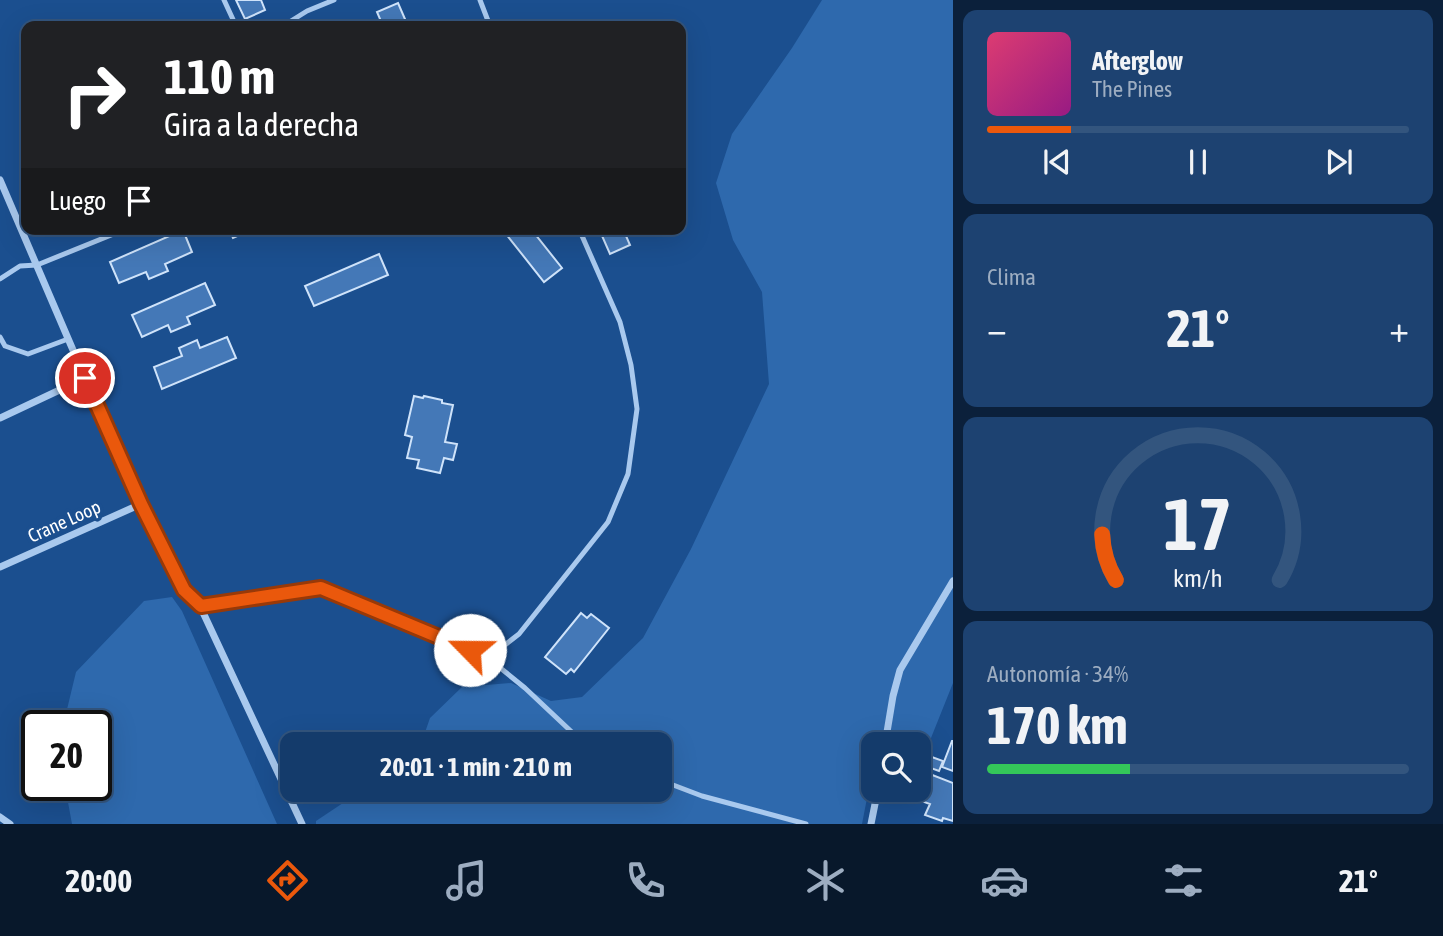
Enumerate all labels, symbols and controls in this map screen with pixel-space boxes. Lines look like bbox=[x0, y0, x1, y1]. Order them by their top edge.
text: Afterglow bbox=[1092, 46, 1183, 76]
text: 110 m bbox=[164, 48, 275, 104]
icon: right bbox=[49, 49, 140, 140]
text: The Pines bbox=[1092, 76, 1172, 102]
text: Gira a la derecha bbox=[164, 106, 359, 143]
icon: previous bbox=[1038, 143, 1076, 181]
icon: pause bbox=[1179, 143, 1217, 181]
icon: next bbox=[1320, 143, 1358, 181]
icon: arrive bbox=[120, 182, 158, 220]
text: Luego bbox=[49, 186, 106, 216]
text: Clima bbox=[987, 264, 1036, 290]
text: 21° bbox=[1166, 298, 1230, 358]
text: − bbox=[987, 307, 1007, 350]
text: + bbox=[1389, 307, 1409, 350]
pin bbox=[55, 348, 115, 408]
icon: arrive bbox=[66, 359, 104, 397]
text: 17 bbox=[1164, 482, 1232, 565]
street label: Crane Loop bbox=[24, 495, 104, 547]
text: km/h bbox=[1173, 564, 1223, 592]
position arrow bbox=[433, 613, 507, 687]
text: Autonomía · 34% bbox=[987, 661, 1128, 687]
text: 170 km bbox=[987, 695, 1128, 755]
speed limit sign: 20 bbox=[21, 710, 112, 801]
map controls bbox=[861, 732, 931, 802]
button: search bbox=[861, 732, 931, 802]
text: 20:01 · 1 min · 210 m bbox=[380, 752, 572, 782]
icon: directions bbox=[263, 856, 312, 905]
icon: music bbox=[442, 856, 491, 905]
icon: phone bbox=[621, 856, 670, 905]
icon: climate bbox=[801, 856, 850, 905]
icon: car bbox=[980, 856, 1029, 905]
icon: filters bbox=[1159, 856, 1208, 905]
text: 20:00 bbox=[65, 862, 132, 899]
text: 21° bbox=[1339, 862, 1378, 899]

